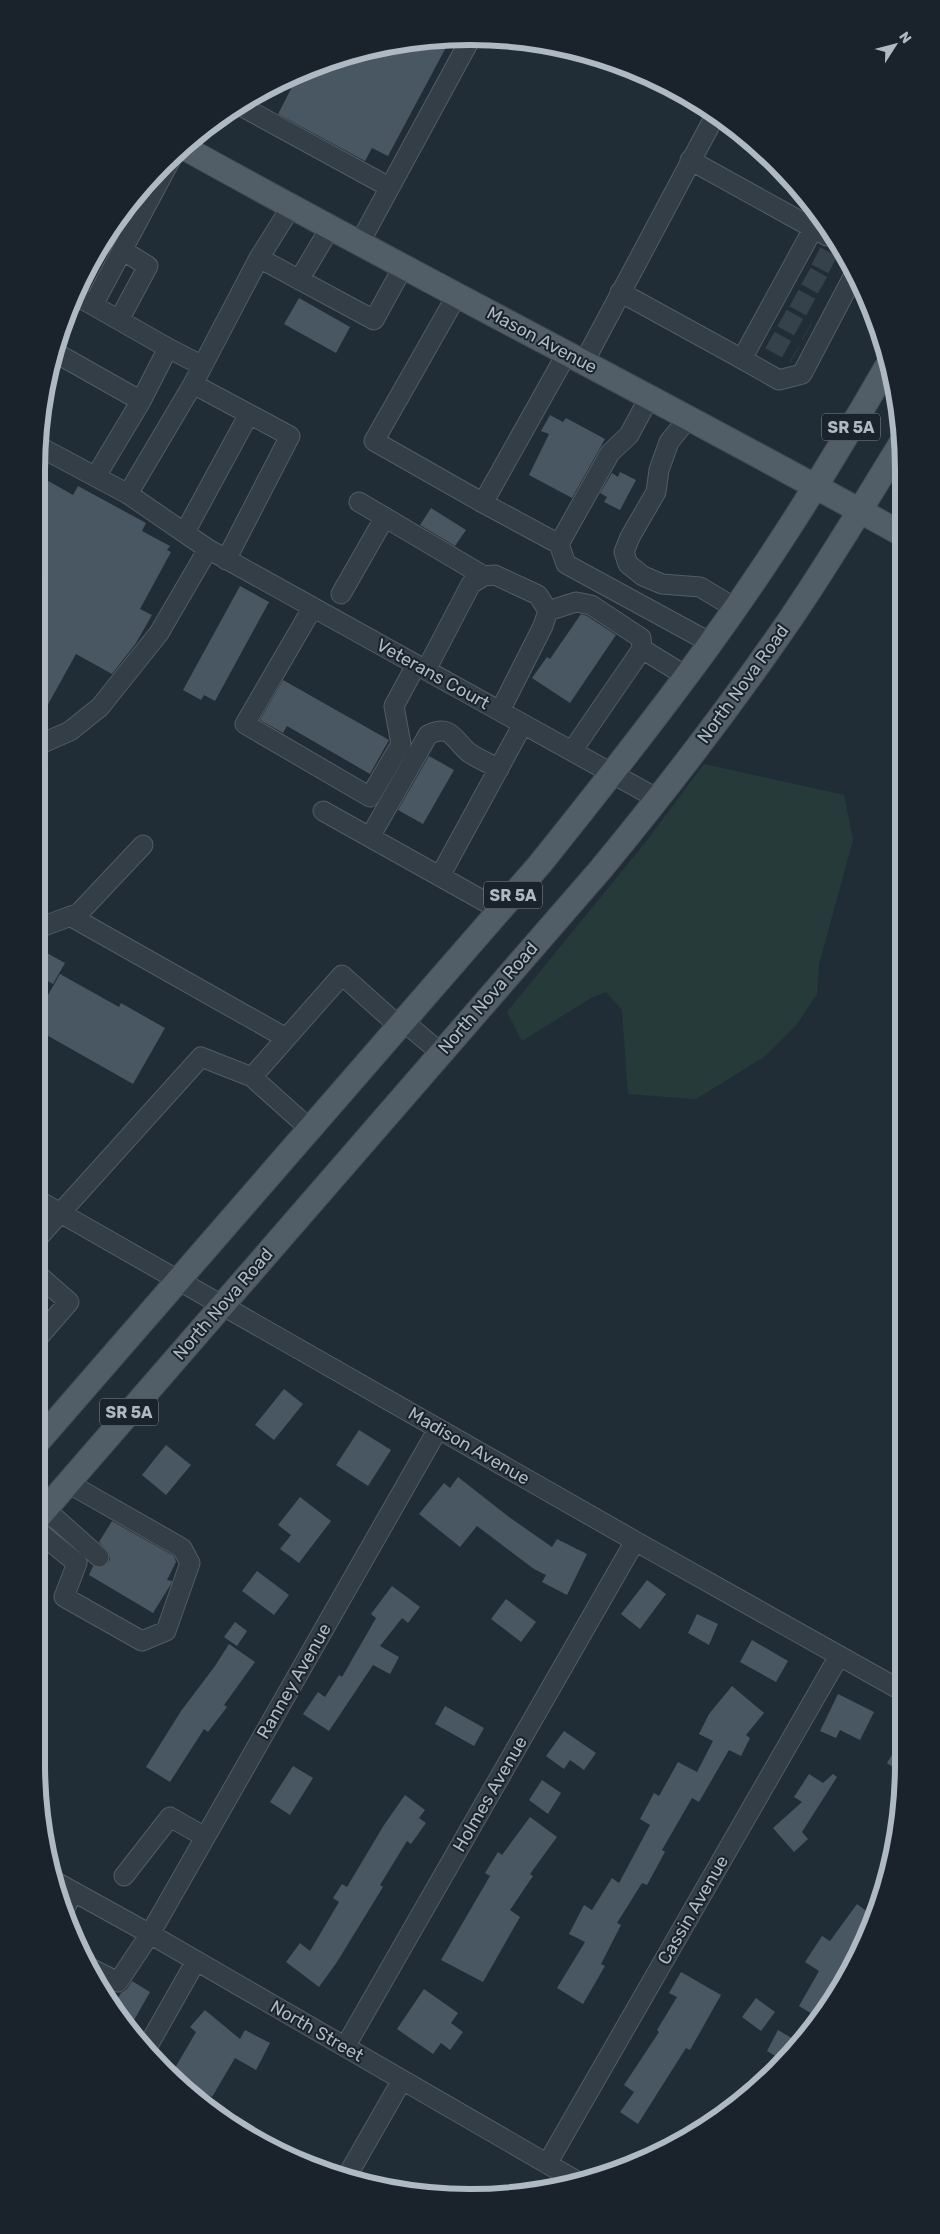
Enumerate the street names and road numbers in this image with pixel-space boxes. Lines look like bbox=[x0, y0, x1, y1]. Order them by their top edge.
street label: Mason Avenue bbox=[483, 302, 601, 378]
road number: SR 5A bbox=[822, 414, 880, 441]
street label: North Nova Road bbox=[693, 620, 793, 748]
street label: Veterans Court bbox=[372, 634, 494, 714]
road number: SR 5A bbox=[484, 882, 542, 908]
street label: North Nova Road bbox=[433, 937, 543, 1059]
street label: North Nova Road bbox=[168, 1243, 278, 1365]
road number: SR 5A bbox=[100, 1398, 158, 1425]
street label: Madison Avenue bbox=[404, 1402, 534, 1490]
street label: Ranney Avenue bbox=[252, 1619, 336, 1743]
street label: Holmes Avenue bbox=[448, 1732, 532, 1856]
street label: Cassin Avenue bbox=[653, 1851, 733, 1969]
street label: North Street bbox=[266, 1995, 368, 2067]

